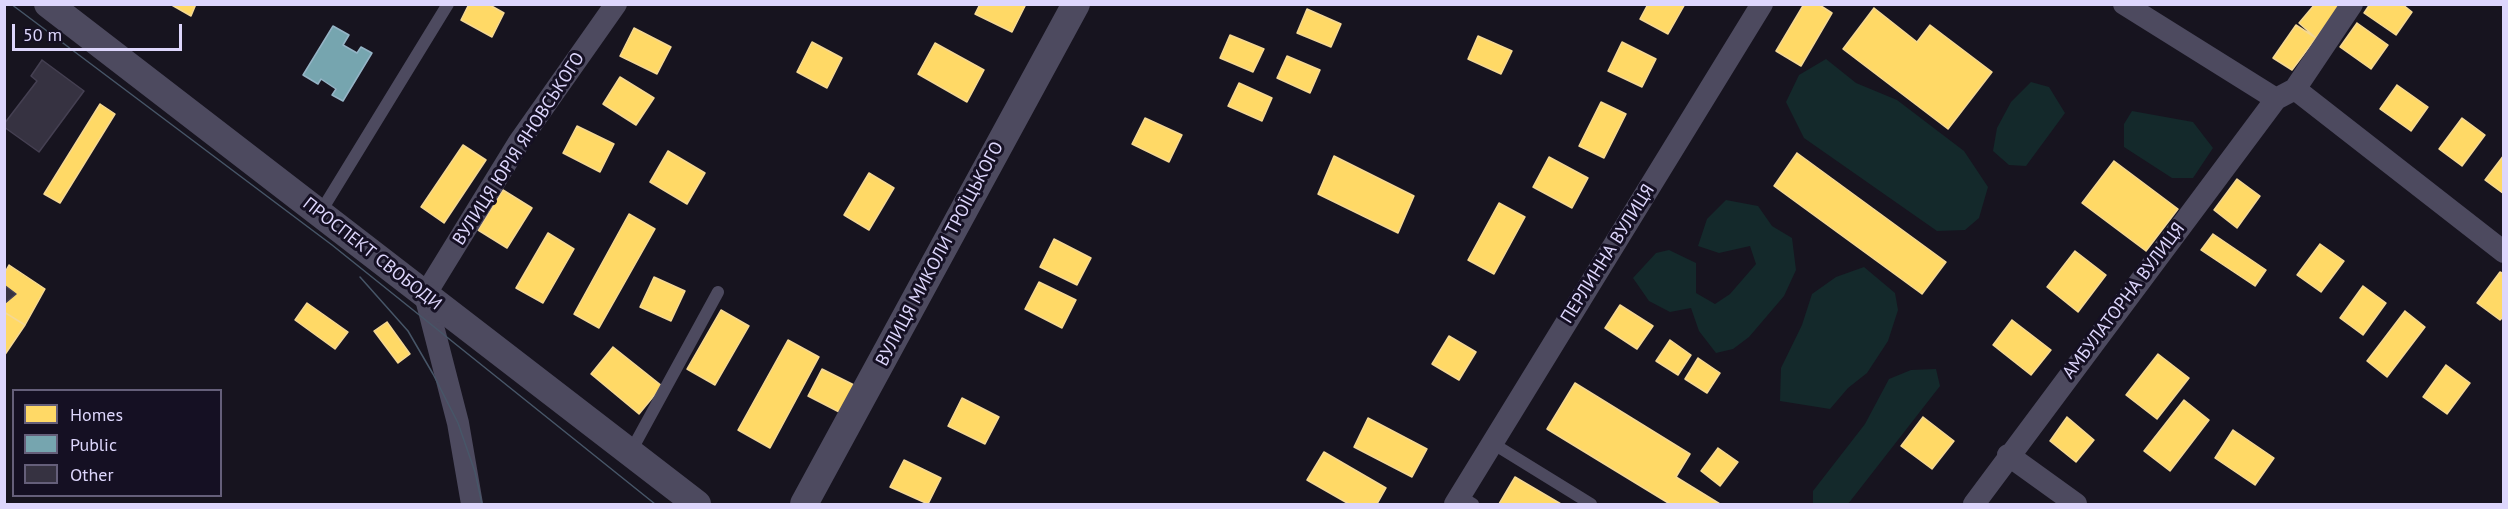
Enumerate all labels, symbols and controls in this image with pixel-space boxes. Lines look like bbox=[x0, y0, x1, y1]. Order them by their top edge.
scale bar bbox=[15, 12, 184, 50]
text: 50 m bbox=[23, 23, 62, 46]
street label: ВУЛИЦЯ ЮРІЯ ЯНОВСЬКОГО bbox=[449, 49, 589, 249]
street label: ВУЛИЦЯ МИКОЛИ ТРОЇЦЬКОГО bbox=[872, 138, 1008, 370]
street label: ПЕРЛИННА ВУЛИЦЯ bbox=[1557, 181, 1659, 327]
street label: ПРОСПЕКТ СВОБОДИ bbox=[298, 193, 446, 315]
street label: АМБУЛАТОРНА ВУЛИЦЯ bbox=[2058, 219, 2190, 383]
legend bbox=[12, 389, 222, 497]
text: Homes bbox=[70, 403, 123, 426]
text: Public bbox=[70, 433, 117, 456]
text: Other bbox=[70, 463, 114, 486]

